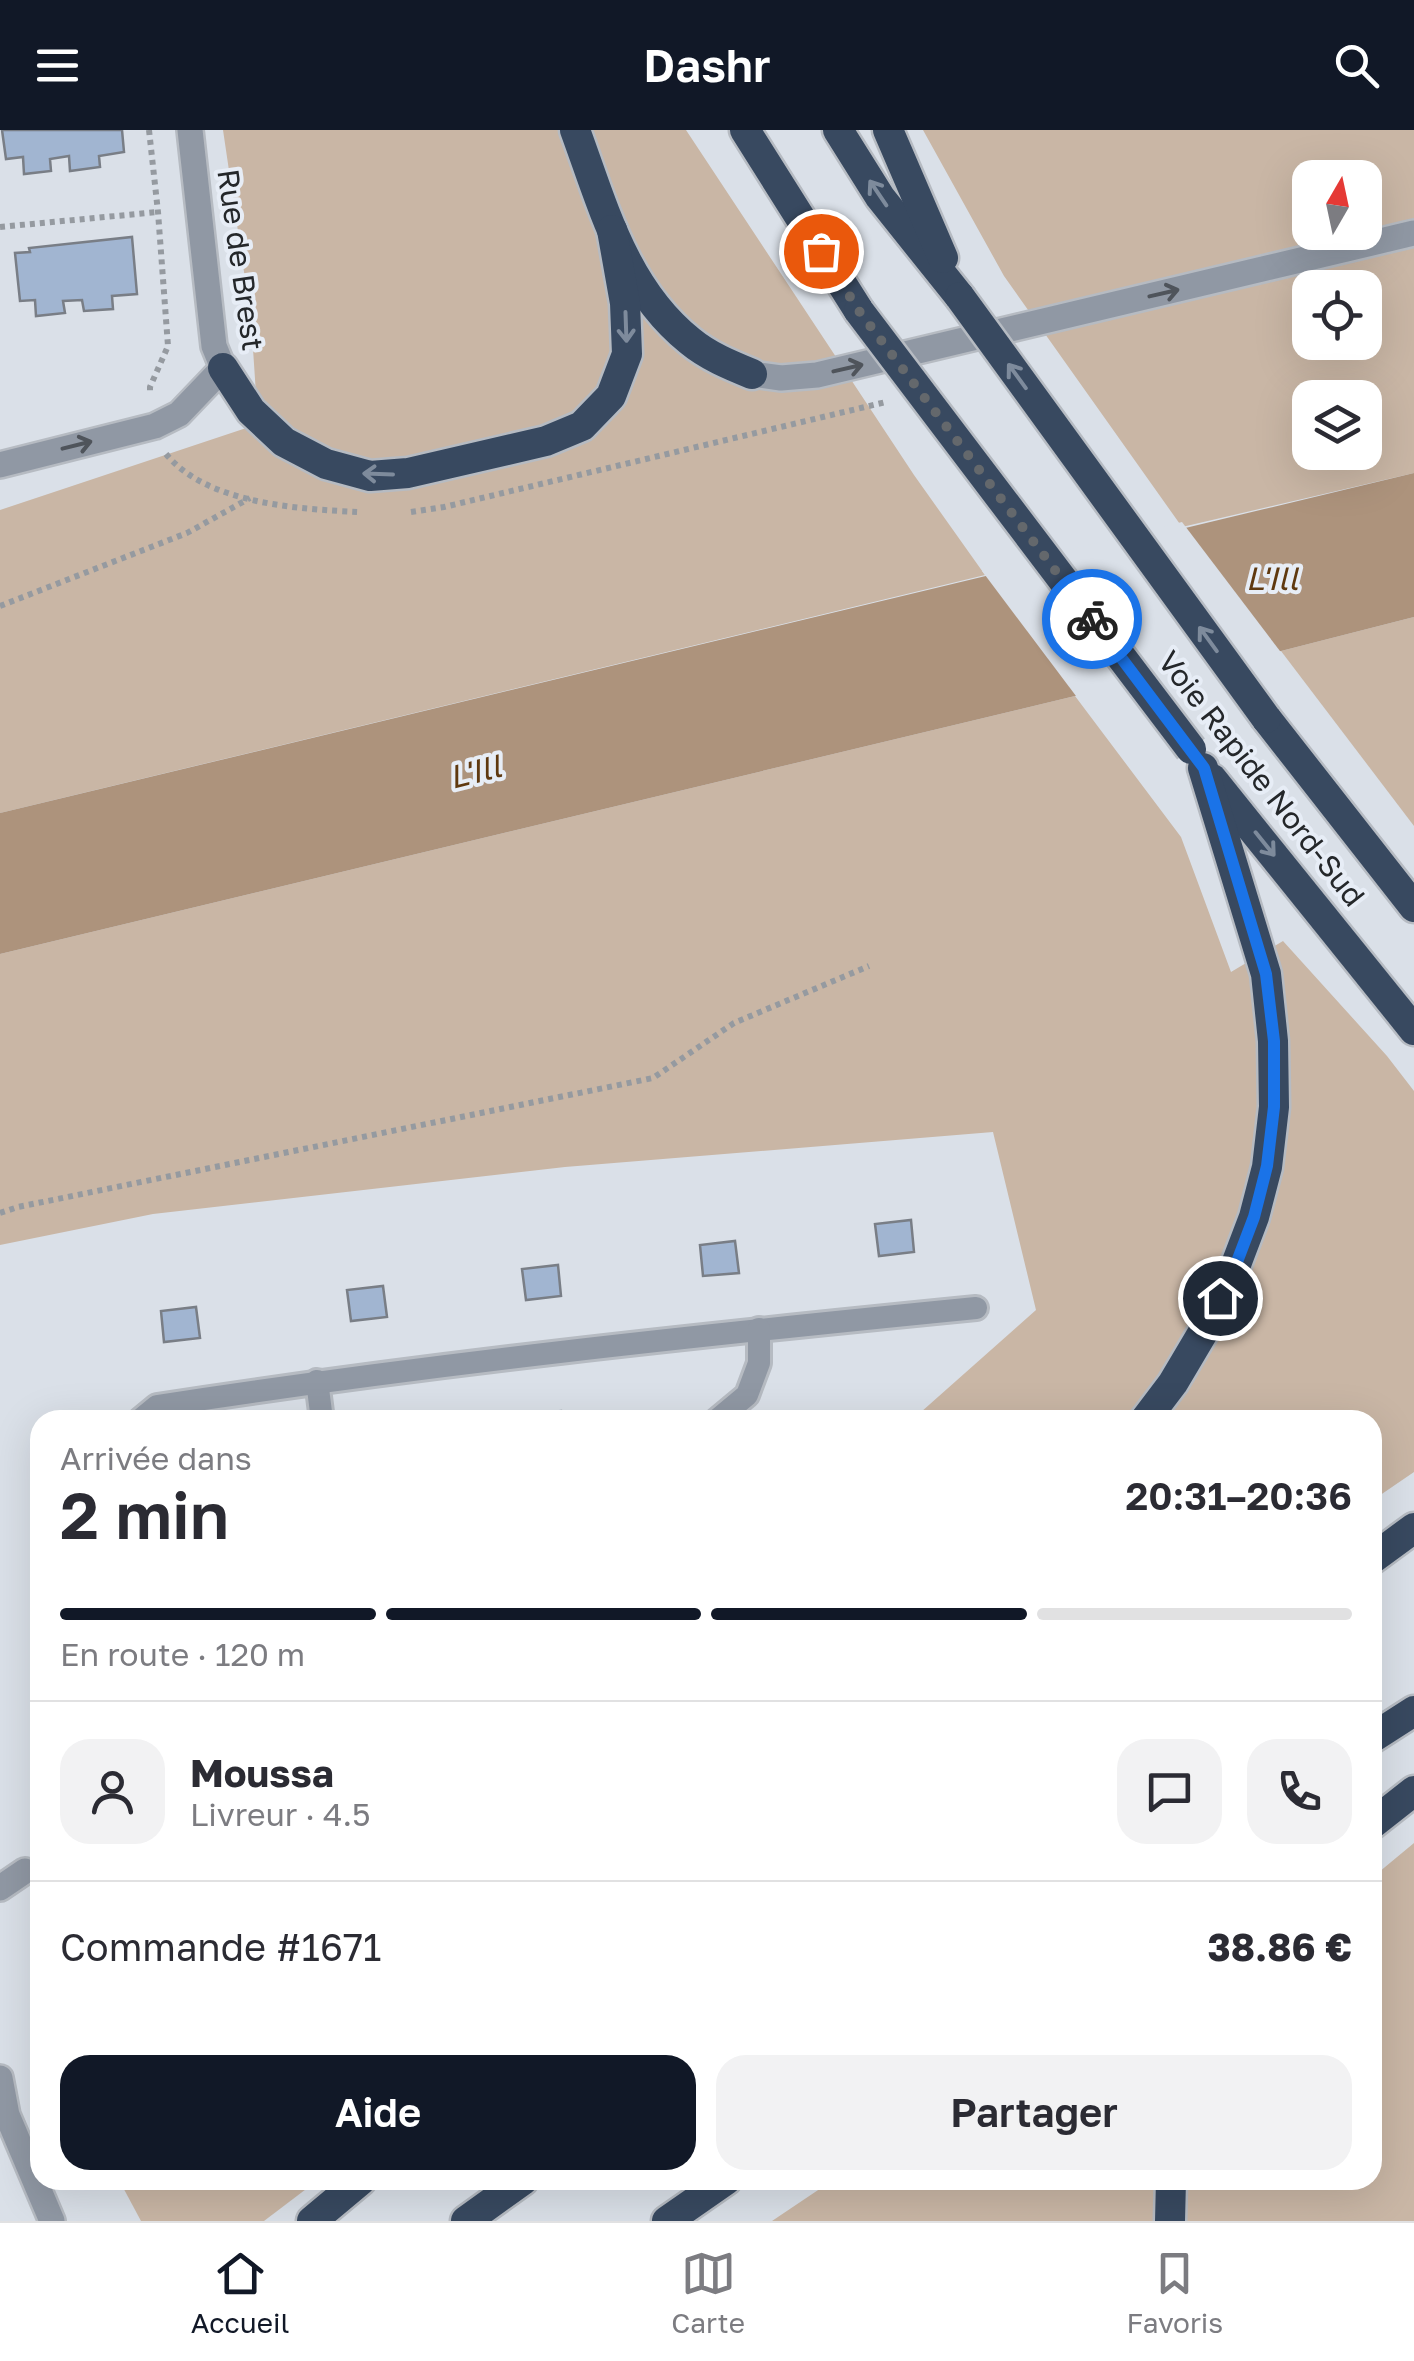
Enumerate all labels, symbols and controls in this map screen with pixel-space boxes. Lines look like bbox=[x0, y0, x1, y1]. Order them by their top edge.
icon: menu bbox=[30, 38, 85, 93]
text: Dashr bbox=[643, 38, 771, 92]
icon: search bbox=[1329, 38, 1384, 93]
north arrow bbox=[1292, 160, 1382, 250]
map controls bbox=[1292, 160, 1382, 470]
street label: Rue de Brest bbox=[210, 167, 272, 353]
one-way arrow bbox=[868, 179, 889, 207]
pin bbox=[779, 209, 864, 294]
icon: bag bbox=[794, 224, 849, 279]
button: locate bbox=[1292, 270, 1382, 360]
one-way arrow bbox=[1147, 283, 1179, 301]
one-way arrow bbox=[616, 310, 635, 342]
one-way arrow bbox=[831, 358, 863, 376]
one-way arrow bbox=[1007, 363, 1028, 390]
button: layers bbox=[1292, 380, 1382, 470]
one-way arrow bbox=[61, 435, 92, 454]
one-way arrow bbox=[362, 464, 395, 483]
water label: L'Ill bbox=[1246, 559, 1300, 597]
courier bbox=[1042, 569, 1142, 669]
icon: bike bbox=[1065, 592, 1120, 647]
one-way arrow bbox=[1198, 626, 1219, 653]
street label: Voie Rapide Nord-Sud bbox=[1151, 644, 1373, 913]
water label: L'Ill bbox=[445, 746, 507, 796]
one-way arrow bbox=[1254, 830, 1276, 856]
pin bbox=[1178, 1256, 1263, 1341]
icon: home bbox=[1193, 1271, 1248, 1326]
text: Arrivée dans bbox=[60, 1439, 252, 1477]
text: 20:31–20:36 bbox=[1125, 1473, 1352, 1518]
text: 2 min bbox=[60, 1475, 229, 1553]
text: En route · 120 m bbox=[60, 1635, 305, 1673]
button: person bbox=[60, 1739, 165, 1844]
button: chat bbox=[1117, 1739, 1222, 1844]
button: phone bbox=[1247, 1739, 1352, 1844]
text: Moussa bbox=[190, 1750, 334, 1795]
text: Livreur · 4.5 bbox=[190, 1795, 371, 1833]
text: Commande #1671 bbox=[60, 1924, 381, 1969]
text: 38.86 € bbox=[1208, 1924, 1352, 1969]
button: Aide bbox=[60, 2055, 696, 2170]
button: Partager bbox=[716, 2055, 1352, 2170]
tab: Accueil bbox=[191, 2246, 289, 2339]
tab: Carte bbox=[671, 2246, 745, 2339]
tab: Favoris bbox=[1127, 2246, 1223, 2339]

